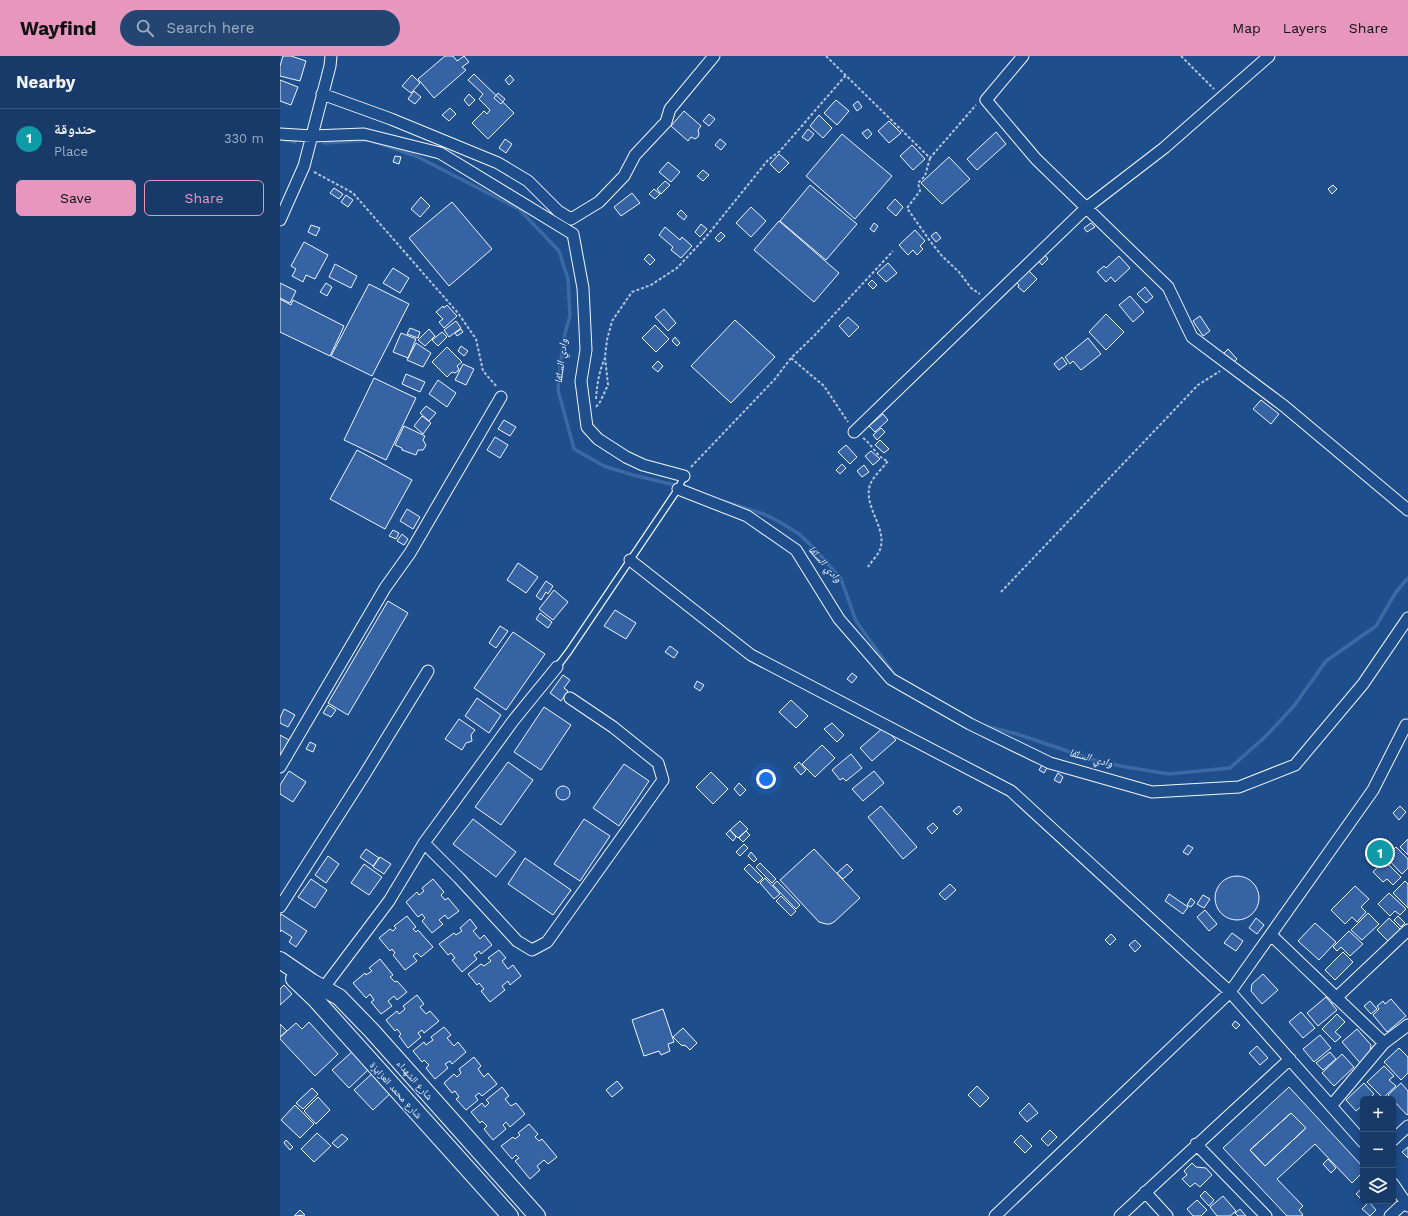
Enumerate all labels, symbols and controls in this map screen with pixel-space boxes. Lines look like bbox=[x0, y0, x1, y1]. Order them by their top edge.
search box bbox=[120, 10, 400, 46]
text: Wayfind bbox=[20, 17, 96, 40]
icon: search bbox=[134, 17, 156, 39]
text: Search here bbox=[166, 19, 254, 37]
text: Map bbox=[1232, 20, 1261, 36]
text: Layers bbox=[1283, 20, 1327, 36]
text: Share bbox=[1349, 20, 1388, 36]
text: Nearby bbox=[16, 72, 75, 92]
text: حندوقة bbox=[54, 120, 96, 138]
text: 1 bbox=[26, 131, 32, 146]
text: 330 m bbox=[224, 131, 264, 146]
text: Place bbox=[54, 144, 88, 159]
button: Save bbox=[16, 180, 136, 216]
button: Share bbox=[144, 180, 264, 216]
water label: وادي السلقا bbox=[552, 338, 572, 384]
water label: وادي السلقا bbox=[804, 543, 845, 586]
water label: وادي السلقا bbox=[1067, 746, 1114, 772]
your location bbox=[756, 769, 776, 789]
pin: 1 bbox=[1367, 838, 1393, 868]
street label: شارع الشهداء bbox=[394, 1058, 435, 1103]
street label: شارع محمد العزايزة bbox=[367, 1059, 425, 1122]
map controls bbox=[1360, 1096, 1396, 1204]
button: + bbox=[1360, 1096, 1396, 1132]
button: − bbox=[1360, 1132, 1396, 1168]
button: layers bbox=[1360, 1168, 1396, 1204]

